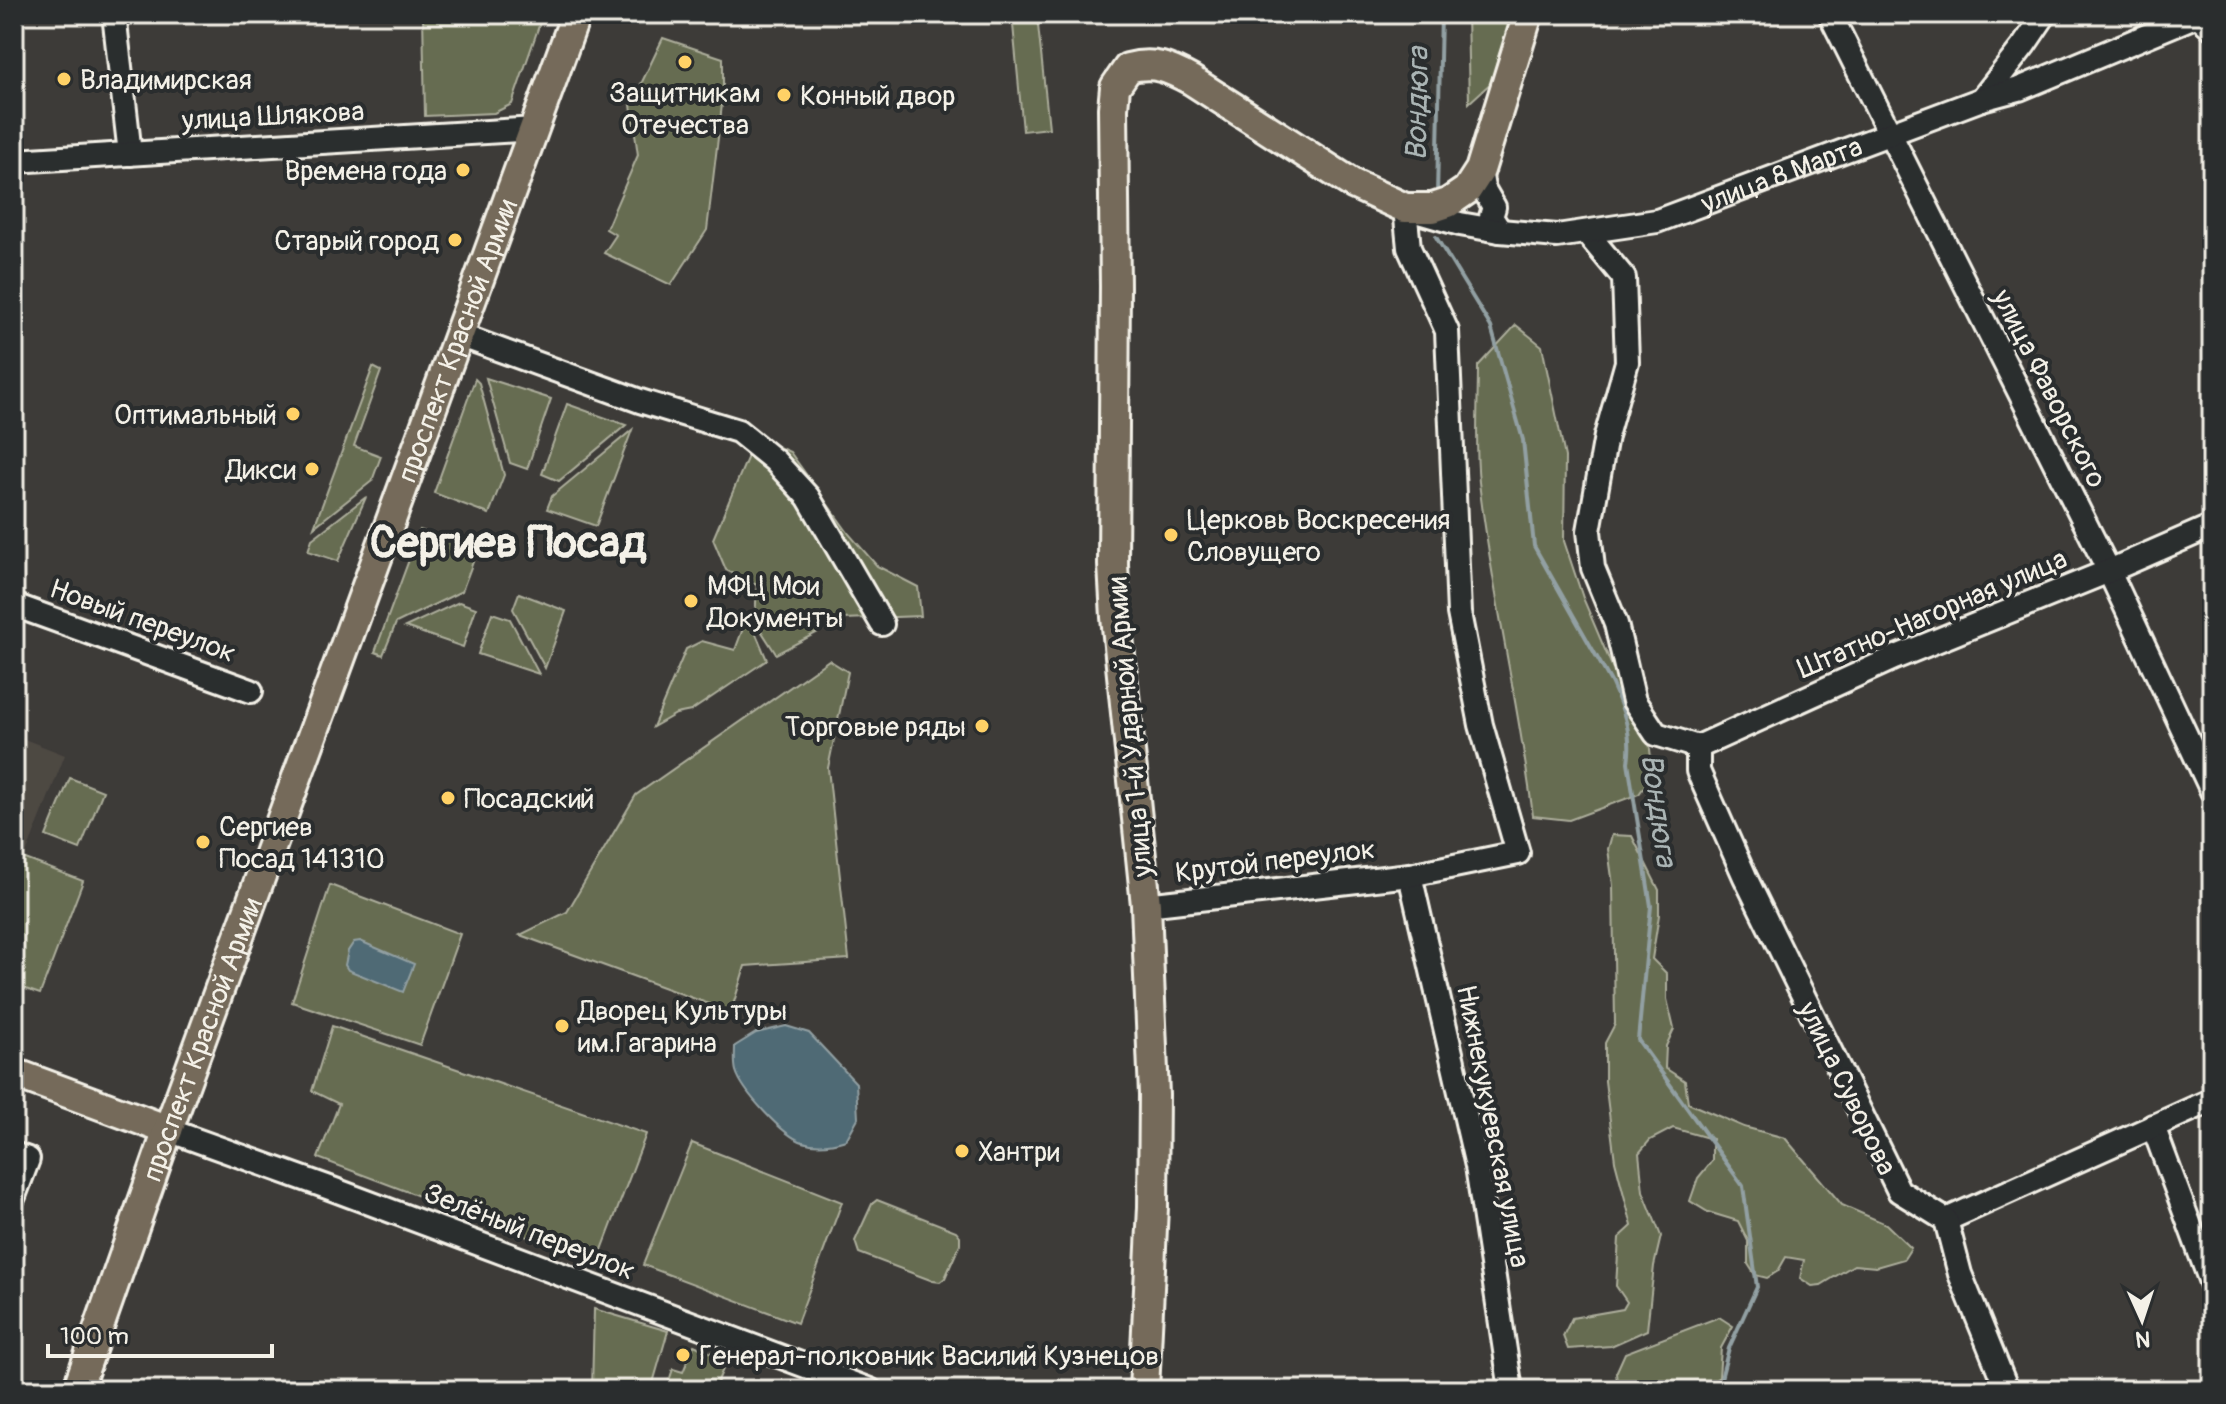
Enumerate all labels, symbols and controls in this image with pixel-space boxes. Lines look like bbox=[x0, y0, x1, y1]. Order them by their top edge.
water label: Вондюга bbox=[1398, 45, 1437, 161]
marker: Защитникам Отечества bbox=[676, 53, 694, 71]
place label: Владимирская bbox=[80, 63, 252, 98]
marker: Владимирская bbox=[55, 70, 73, 88]
place label: Защитникам Отечества bbox=[609, 76, 761, 143]
place label: Конный двор bbox=[800, 79, 955, 114]
marker: Конный двор bbox=[775, 86, 793, 104]
street label: улица Шлякова bbox=[180, 94, 365, 139]
street label: улица 8 Марта bbox=[1695, 130, 1867, 222]
place label: Времена года bbox=[284, 154, 447, 189]
marker: Времена года bbox=[454, 161, 472, 179]
street label: проспект Красной Армии bbox=[390, 194, 526, 488]
place label: Старый город bbox=[274, 224, 439, 259]
marker: Старый город bbox=[446, 231, 464, 249]
street label: улица Фаворского bbox=[1983, 283, 2114, 494]
place label: Оптимальный bbox=[114, 398, 277, 433]
marker: Оптимальный bbox=[284, 405, 302, 423]
place label: Дикси bbox=[225, 453, 296, 488]
marker: Дикси bbox=[303, 460, 321, 478]
place label: Церковь Воскресения Словущего bbox=[1187, 503, 1450, 570]
district label: Сергиев Посад bbox=[370, 516, 647, 571]
marker: Церковь Воскресения Словущего bbox=[1162, 526, 1180, 544]
street label: Штатно-Нагорная улица bbox=[1793, 542, 2073, 687]
place label: МФЦ Мои Документы bbox=[706, 569, 844, 636]
street label: Новый переулок bbox=[45, 572, 240, 671]
street label: улица 1-й Ударной Армии bbox=[1100, 575, 1161, 879]
marker: МФЦ Мои Документы bbox=[682, 592, 700, 610]
place label: Торговые ряды bbox=[785, 710, 966, 745]
marker: Торговые ряды bbox=[973, 717, 991, 735]
water label: Вондюга bbox=[1632, 751, 1685, 871]
place label: Посадский bbox=[464, 782, 594, 817]
marker: Посадский bbox=[439, 789, 457, 807]
place label: Сергиев Посад 141310 bbox=[219, 810, 385, 877]
street label: Крутой переулок bbox=[1173, 832, 1377, 891]
marker: Сергиев Посад 141310 bbox=[194, 833, 212, 851]
street label: проспект Красной Армии bbox=[135, 893, 270, 1186]
street label: Нижнекукуевская улица bbox=[1448, 982, 1537, 1270]
place label: Дворец Культуры им.Гагарина bbox=[577, 994, 787, 1061]
street label: улица Суворова bbox=[1789, 995, 1904, 1181]
marker: Дворец Культуры им.Гагарина bbox=[553, 1017, 571, 1035]
place label: Хантри bbox=[978, 1135, 1060, 1170]
marker: Хантри bbox=[953, 1142, 971, 1160]
street label: Зелёный переулок bbox=[419, 1176, 640, 1289]
north arrow bbox=[2102, 1280, 2182, 1360]
scale bar bbox=[48, 1308, 272, 1358]
text: 100 m bbox=[60, 1322, 129, 1351]
text: N bbox=[2135, 1325, 2151, 1353]
place label: Генерал-полковник Василий Кузнецов bbox=[699, 1339, 1159, 1374]
marker: Генерал-полковник Василий Кузнецов bbox=[674, 1346, 692, 1364]

